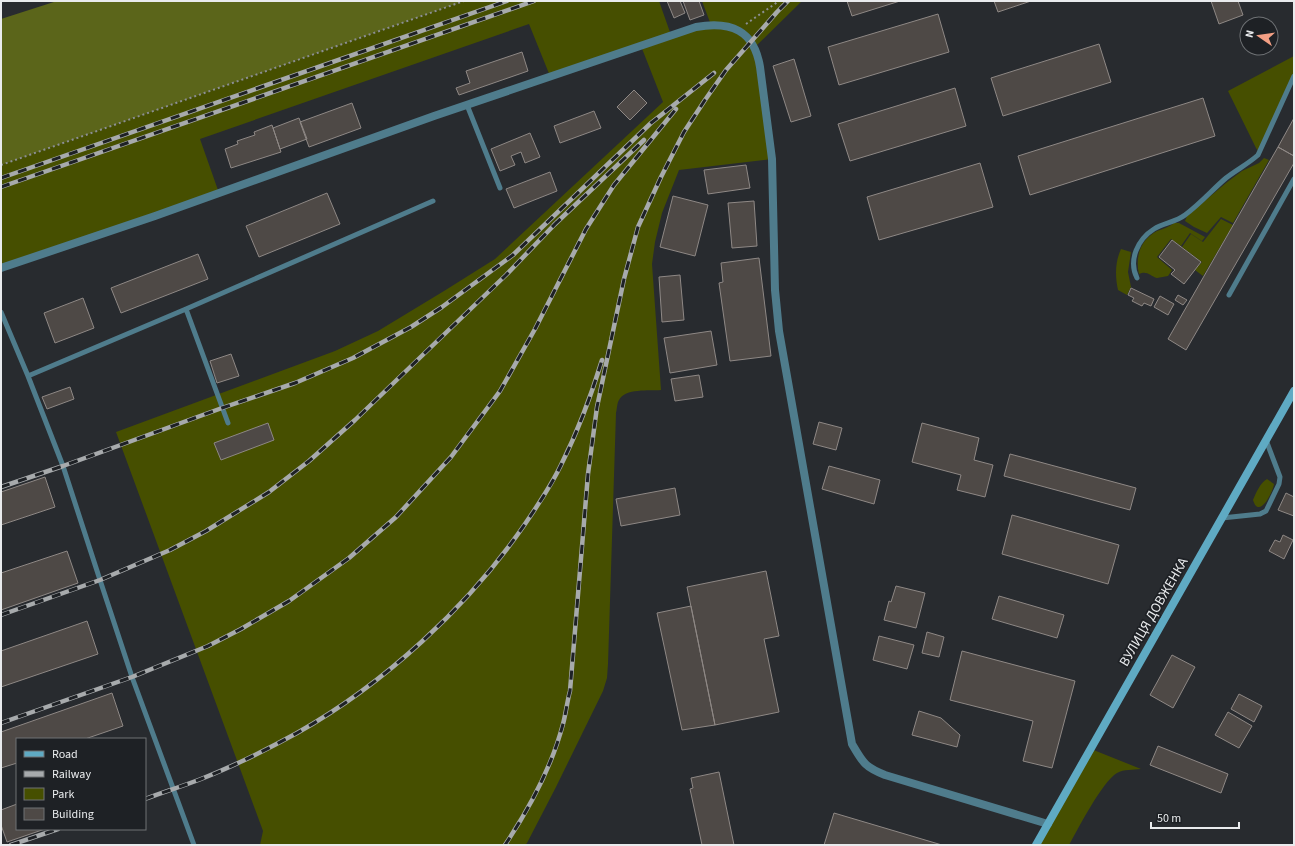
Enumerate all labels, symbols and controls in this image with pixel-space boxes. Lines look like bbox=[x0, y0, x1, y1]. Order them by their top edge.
north arrow bbox=[1239, 16, 1279, 56]
text: N bbox=[1242, 29, 1258, 39]
street label: ВУЛИЦЯ ДОВЖЕНКА bbox=[1115, 554, 1194, 670]
legend bbox=[16, 738, 146, 830]
text: Road bbox=[52, 746, 78, 763]
text: Railway bbox=[52, 766, 91, 783]
text: Park bbox=[52, 786, 74, 803]
scale bar bbox=[1151, 804, 1239, 830]
text: Building bbox=[52, 806, 94, 823]
text: 50 m bbox=[1157, 810, 1181, 827]

